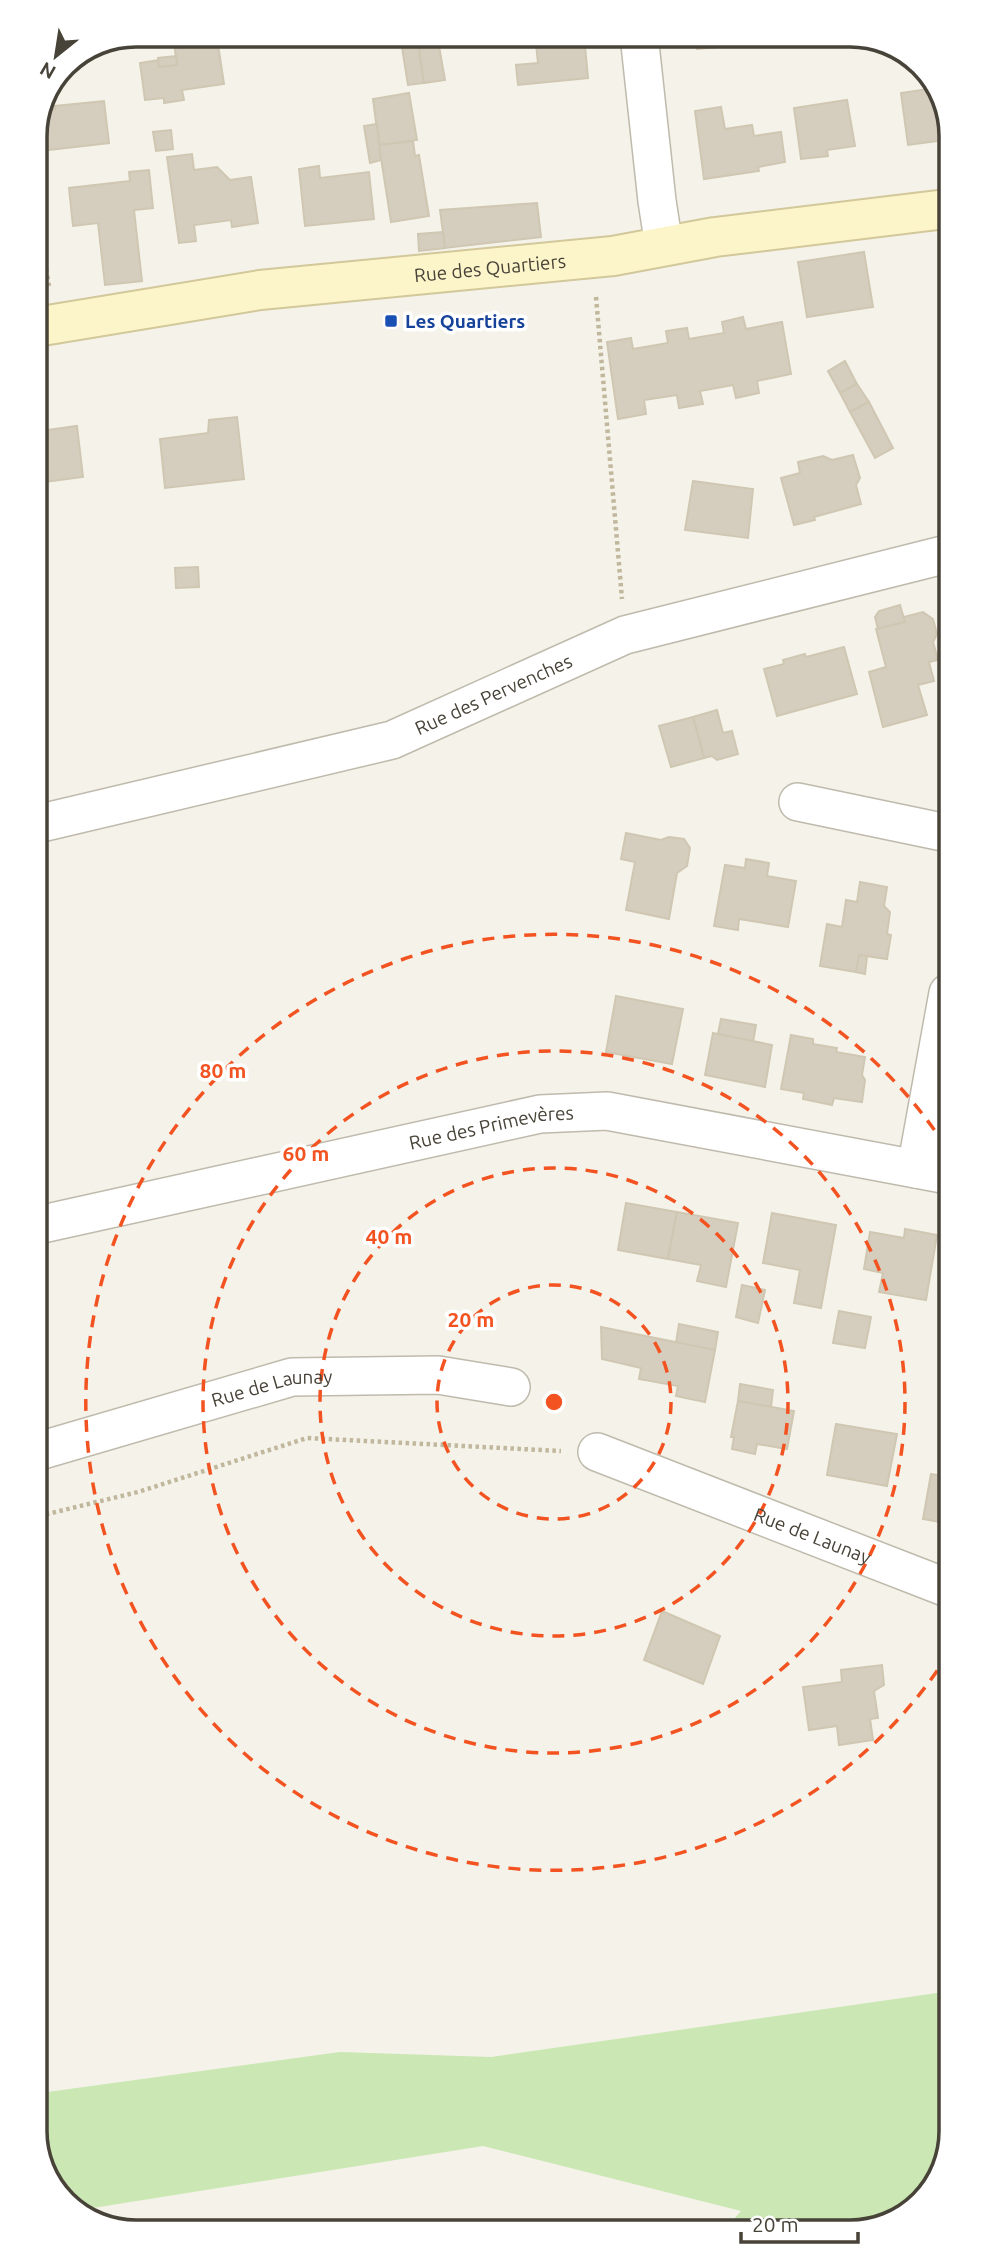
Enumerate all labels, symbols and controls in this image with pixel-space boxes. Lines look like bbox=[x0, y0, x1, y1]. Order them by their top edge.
north arrow bbox=[21, 21, 91, 91]
text: N bbox=[36, 58, 59, 84]
street label: Rue des Quartiers bbox=[413, 250, 567, 286]
place label: Les Quartiers bbox=[405, 310, 525, 332]
marker: Les Quartiers bbox=[383, 313, 399, 329]
street label: Rue des Pervenches bbox=[411, 649, 575, 739]
text: 80 m bbox=[200, 1058, 246, 1082]
street label: Rue des Primevères bbox=[407, 1102, 574, 1154]
text: 60 m bbox=[283, 1141, 329, 1165]
text: 40 m bbox=[366, 1224, 412, 1248]
text: 20 m bbox=[448, 1307, 494, 1331]
street label: Rue de Launay bbox=[209, 1365, 332, 1411]
centre of rings bbox=[542, 1390, 566, 1414]
street label: Rue de Launay bbox=[751, 1503, 874, 1568]
scale bar bbox=[741, 2200, 858, 2244]
text: 20 m bbox=[752, 2212, 799, 2236]

